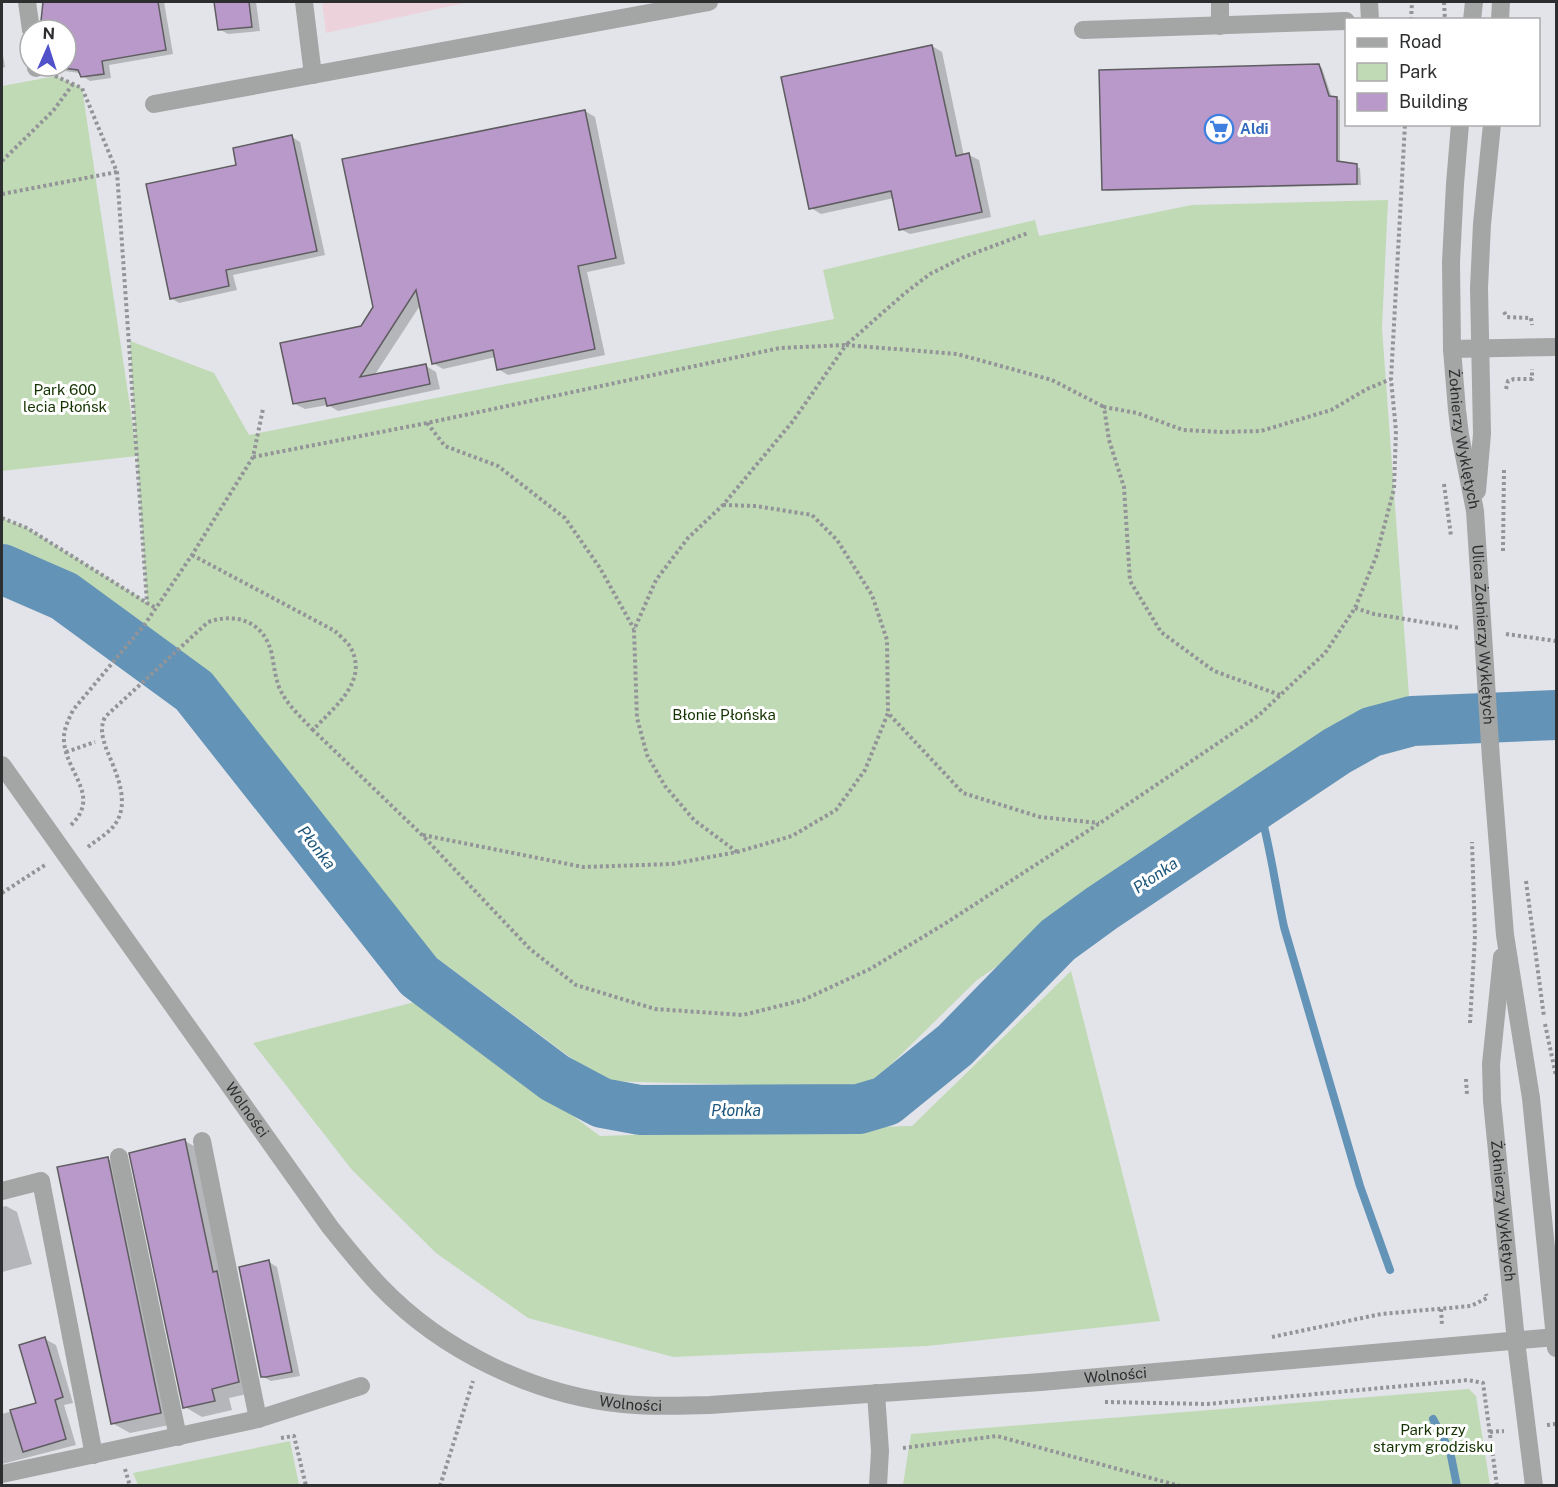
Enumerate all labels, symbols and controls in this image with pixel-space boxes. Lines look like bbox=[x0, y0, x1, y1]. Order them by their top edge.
north arrow bbox=[18, 18, 78, 78]
legend bbox=[1345, 18, 1540, 126]
text: N bbox=[42, 24, 56, 43]
text: Road bbox=[1399, 31, 1442, 52]
text: Park bbox=[1399, 61, 1437, 82]
text: Building bbox=[1399, 91, 1468, 112]
supermarket icon: Aldi bbox=[1203, 113, 1235, 145]
place label: Aldi bbox=[1240, 120, 1269, 137]
street label: Żołnierzy Wyklętych bbox=[1446, 368, 1483, 510]
park label: Park 600 lecia Płońsk bbox=[23, 381, 107, 415]
street label: Ulica Żołnierzy Wyklętych bbox=[1469, 544, 1498, 725]
park label: Błonie Płońska bbox=[672, 706, 776, 723]
water label: Płonka bbox=[294, 822, 339, 873]
water label: Płonka bbox=[1129, 854, 1181, 897]
street label: Wolności bbox=[222, 1079, 272, 1140]
water label: Płonka bbox=[711, 1101, 761, 1120]
street label: Żołnierzy Wyklętych bbox=[1488, 1139, 1519, 1282]
street label: Wolności bbox=[1083, 1364, 1148, 1386]
street label: Wolności bbox=[598, 1392, 662, 1414]
park label: Park przy starym grodzisku bbox=[1373, 1421, 1493, 1455]

